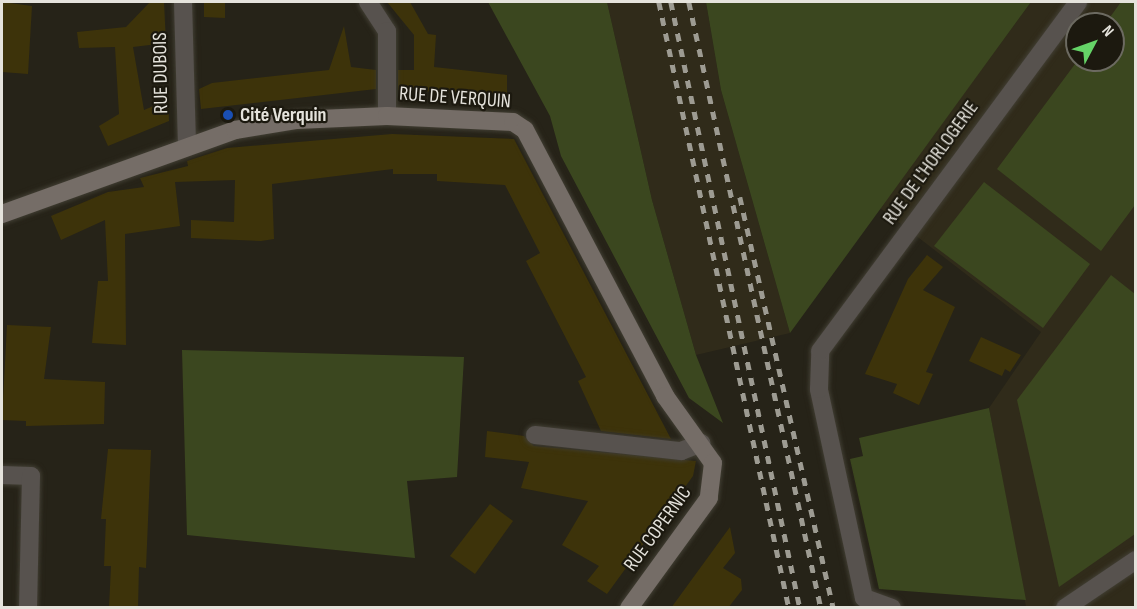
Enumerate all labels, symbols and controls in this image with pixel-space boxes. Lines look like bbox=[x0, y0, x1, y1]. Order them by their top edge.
north arrow bbox=[1065, 12, 1125, 72]
text: N bbox=[1097, 22, 1117, 41]
street label: RUE DUBOIS bbox=[148, 32, 174, 114]
street label: RUE DE VERQUIN bbox=[398, 82, 512, 114]
street label: RUE DE L'HORLOGERIE bbox=[878, 96, 984, 230]
place label: Cité Verquin bbox=[240, 103, 326, 127]
marker: Cité Verquin bbox=[221, 108, 235, 122]
street label: RUE COPERNIC bbox=[619, 482, 697, 576]

